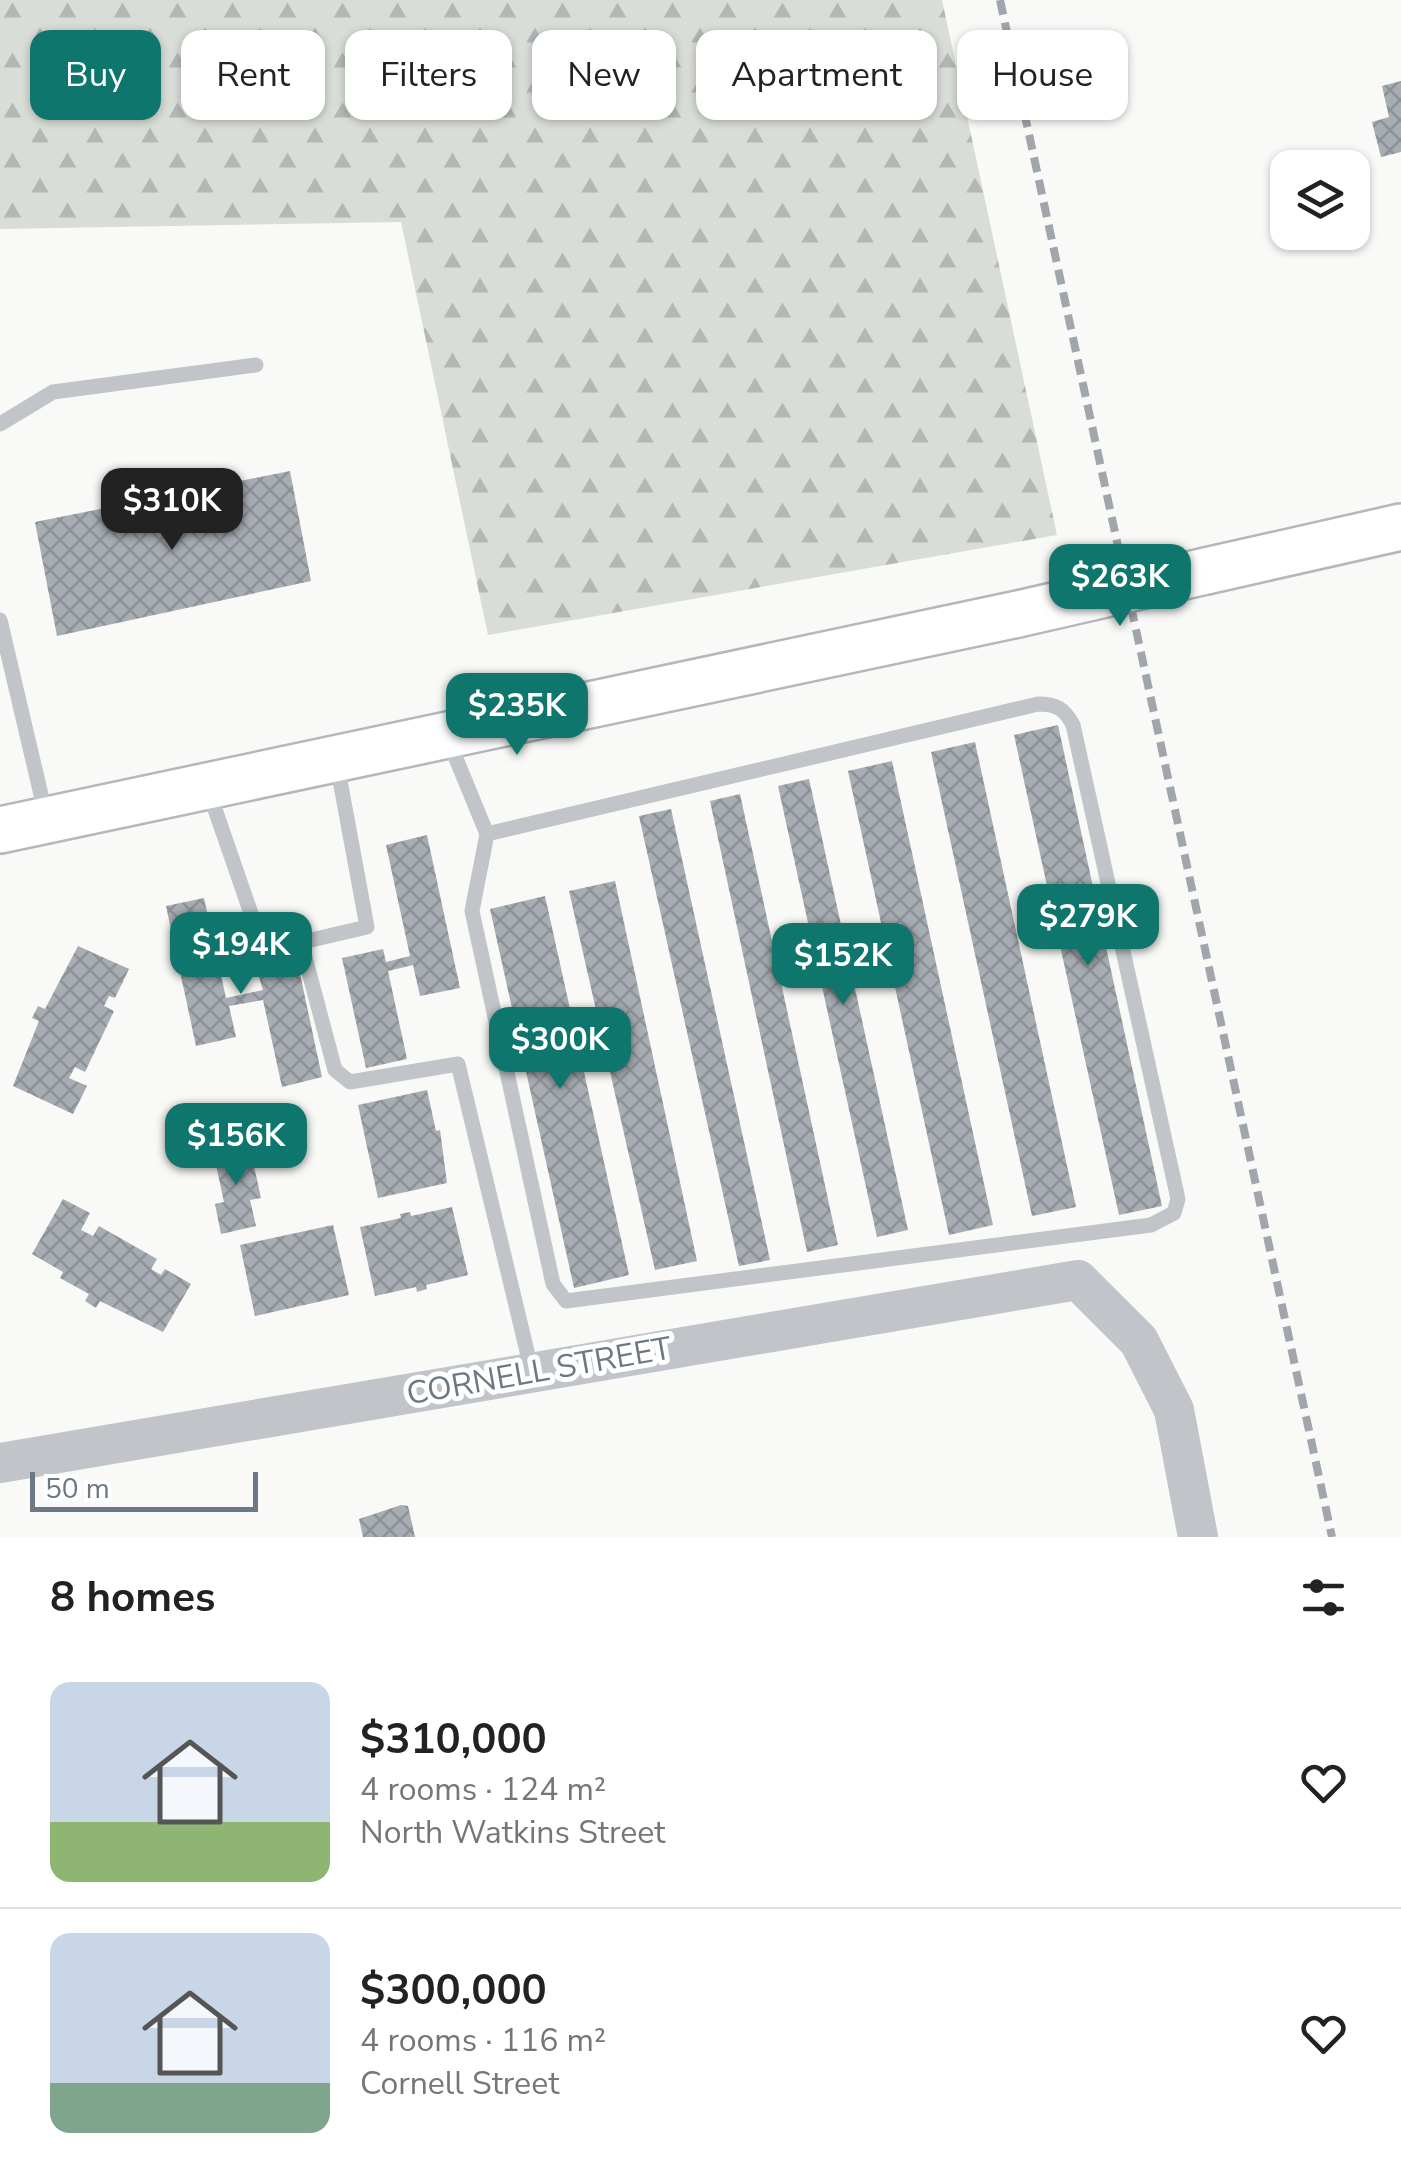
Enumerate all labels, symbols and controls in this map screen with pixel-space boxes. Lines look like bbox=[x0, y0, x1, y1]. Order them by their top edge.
chip: Buy bbox=[30, 30, 161, 120]
chip: Rent bbox=[181, 30, 325, 120]
chip: Filters bbox=[345, 30, 512, 120]
chip: New bbox=[532, 30, 676, 120]
chip: Apartment bbox=[696, 30, 937, 120]
chip: House bbox=[957, 30, 1128, 120]
map controls bbox=[1270, 150, 1370, 250]
button: layers bbox=[1270, 150, 1370, 250]
pin: $310K bbox=[102, 468, 242, 553]
text: $310K bbox=[123, 479, 221, 522]
pin: $263K bbox=[1050, 544, 1190, 629]
text: $263K bbox=[1071, 555, 1169, 598]
pin: $235K bbox=[447, 673, 587, 758]
text: $235K bbox=[468, 684, 566, 727]
pin: $279K bbox=[1018, 884, 1158, 969]
text: $279K bbox=[1039, 895, 1137, 938]
pin: $194K bbox=[171, 912, 311, 997]
text: $194K bbox=[192, 923, 290, 966]
pin: $152K bbox=[773, 923, 913, 1008]
text: $152K bbox=[794, 934, 892, 977]
pin: $300K bbox=[490, 1007, 630, 1092]
text: $300K bbox=[511, 1018, 609, 1061]
pin: $156K bbox=[166, 1103, 306, 1188]
text: $156K bbox=[187, 1114, 285, 1157]
street label: CORNELL STREET bbox=[403, 1326, 675, 1415]
scale bar bbox=[30, 1467, 258, 1512]
text: 50 m bbox=[45, 1470, 110, 1508]
text: 8 homes bbox=[50, 1569, 215, 1626]
icon: filters bbox=[1296, 1570, 1351, 1625]
text: $310,000 bbox=[360, 1711, 547, 1768]
icon: home bbox=[130, 1722, 250, 1842]
icon: heart bbox=[1296, 1755, 1351, 1810]
text: 4 rooms · 124 m² bbox=[360, 1768, 606, 1811]
text: North Watkins Street bbox=[360, 1811, 665, 1854]
text: $300,000 bbox=[360, 1962, 547, 2019]
icon: home bbox=[130, 1973, 250, 2093]
icon: heart bbox=[1296, 2006, 1351, 2061]
text: 4 rooms · 116 m² bbox=[360, 2019, 606, 2062]
text: Cornell Street bbox=[360, 2062, 559, 2105]

